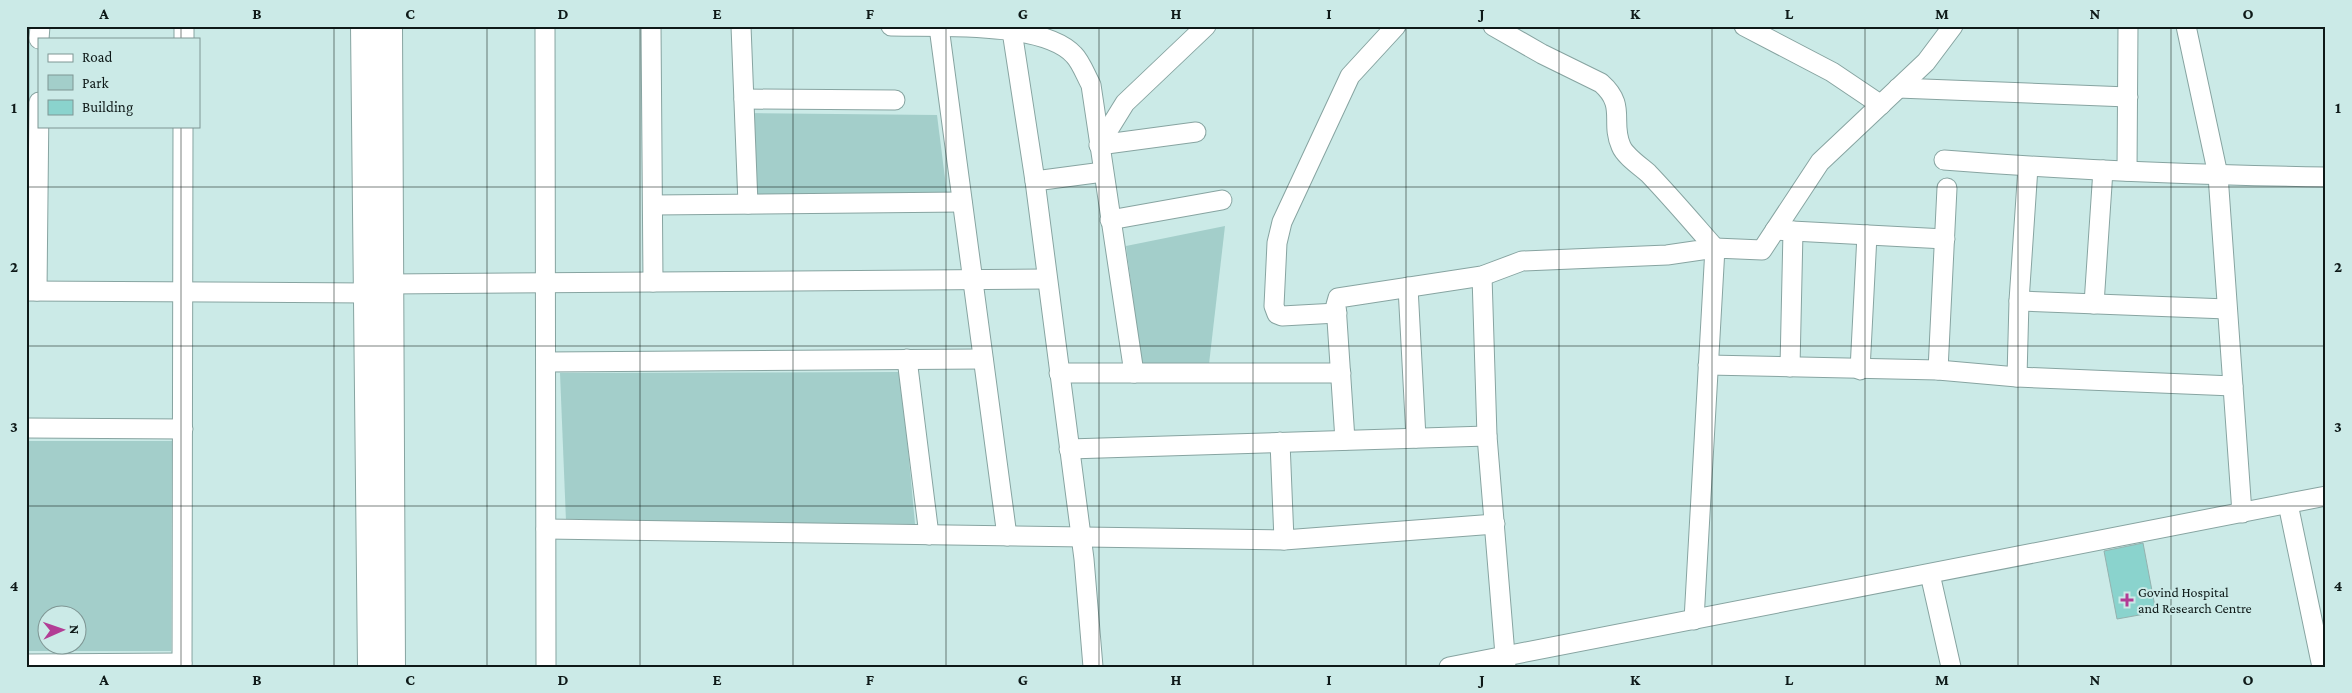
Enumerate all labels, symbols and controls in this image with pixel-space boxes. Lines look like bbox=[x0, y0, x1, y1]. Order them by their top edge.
text: A bbox=[98, 5, 109, 22]
text: B bbox=[252, 5, 262, 22]
text: C bbox=[405, 5, 415, 22]
text: D bbox=[557, 5, 569, 22]
text: E bbox=[712, 5, 722, 22]
text: F bbox=[866, 5, 875, 22]
text: G bbox=[1018, 5, 1028, 22]
text: H bbox=[1171, 5, 1182, 22]
text: I bbox=[1326, 5, 1332, 22]
text: J bbox=[1477, 5, 1485, 22]
text: K bbox=[1630, 5, 1641, 22]
text: L bbox=[1785, 5, 1794, 22]
text: M bbox=[1935, 5, 1949, 22]
text: N bbox=[2090, 5, 2101, 22]
text: O bbox=[2242, 5, 2254, 22]
legend bbox=[38, 38, 200, 128]
text: Road bbox=[82, 49, 113, 65]
text: Park bbox=[82, 75, 109, 91]
text: 1 bbox=[11, 99, 17, 116]
text: Building bbox=[82, 99, 133, 116]
text: 1 bbox=[2335, 99, 2341, 116]
text: 2 bbox=[10, 258, 18, 275]
text: 2 bbox=[2334, 258, 2342, 275]
text: 3 bbox=[10, 418, 18, 435]
text: 3 bbox=[2334, 418, 2342, 435]
text: 4 bbox=[10, 577, 19, 594]
text: 4 bbox=[2334, 577, 2343, 594]
place label: Govind Hospital and Research Centre bbox=[2138, 584, 2252, 616]
marker: Govind Hospital and Research Centre bbox=[2120, 593, 2134, 607]
north arrow bbox=[38, 606, 88, 656]
text: N bbox=[67, 624, 83, 635]
text: A bbox=[98, 671, 109, 688]
text: B bbox=[252, 671, 262, 688]
text: C bbox=[405, 671, 415, 688]
text: D bbox=[557, 671, 569, 688]
text: E bbox=[712, 671, 722, 688]
text: F bbox=[866, 671, 875, 688]
text: G bbox=[1018, 671, 1028, 688]
text: H bbox=[1171, 671, 1182, 688]
text: I bbox=[1326, 671, 1332, 688]
text: J bbox=[1477, 671, 1485, 688]
text: K bbox=[1630, 671, 1641, 688]
text: L bbox=[1785, 671, 1794, 688]
text: M bbox=[1935, 671, 1949, 688]
text: N bbox=[2090, 671, 2101, 688]
text: O bbox=[2242, 671, 2254, 688]

